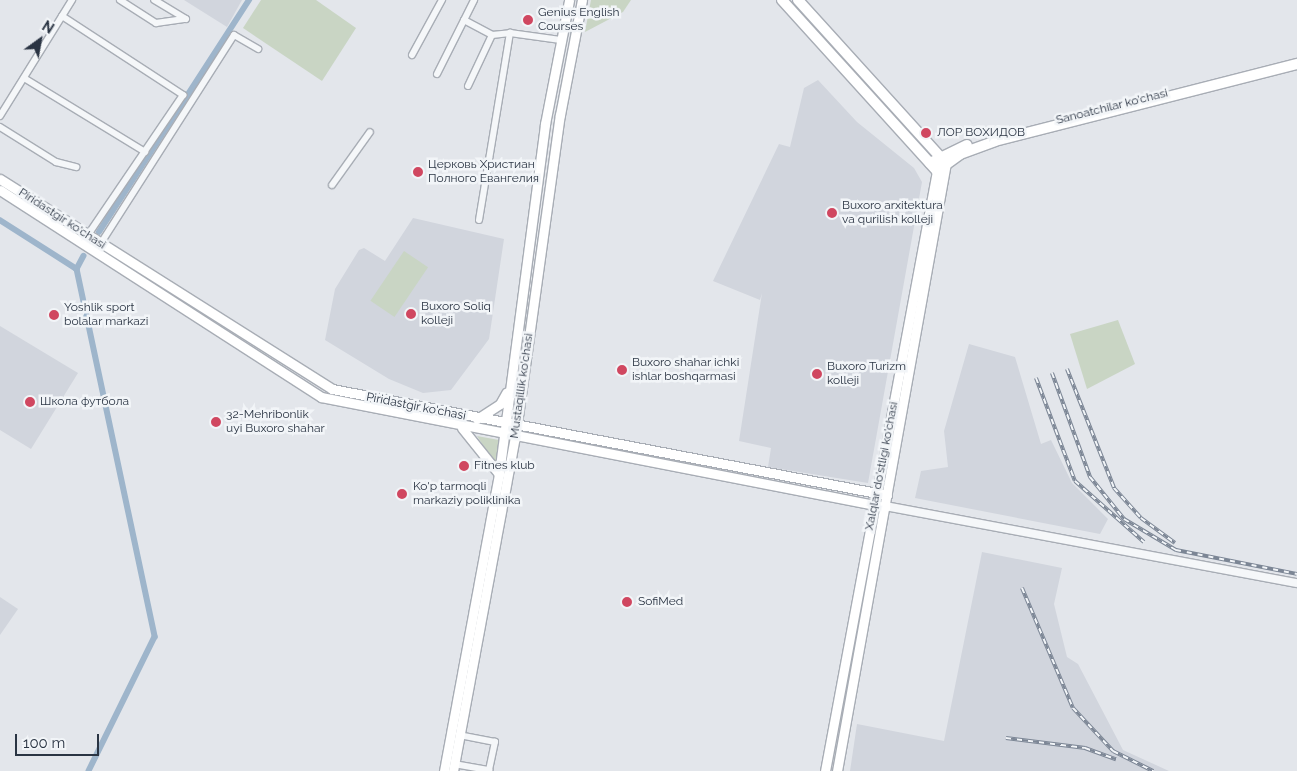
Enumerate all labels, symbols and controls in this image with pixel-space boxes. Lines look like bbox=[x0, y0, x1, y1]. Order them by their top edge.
place label: Genius English Courses bbox=[538, 6, 620, 34]
marker: Genius English Courses bbox=[522, 14, 534, 26]
north arrow bbox=[15, 15, 65, 65]
text: N bbox=[39, 18, 57, 37]
street label: Sanoatchilar ko'chasi bbox=[1054, 86, 1170, 128]
marker: ЛОР ВОХИДОВ bbox=[919, 126, 933, 140]
place label: ЛОР ВОХИДОВ bbox=[937, 126, 1025, 140]
place label: Церковь Христиан Полного Евангелия bbox=[428, 158, 539, 186]
marker: Церковь Христиан Полного Евангелия bbox=[412, 166, 424, 178]
street label: Piridastgir ko'chasi bbox=[16, 185, 108, 253]
place label: Buxoro arxitektura va qurilish kolleji bbox=[842, 199, 943, 227]
marker: Buxoro arxitektura va qurilish kolleji bbox=[826, 207, 838, 219]
place label: Buxoro Soliq kolleji bbox=[421, 300, 491, 328]
place label: Yoshlik sport bolalar markazi bbox=[64, 301, 149, 329]
marker: Buxoro Soliq kolleji bbox=[405, 308, 417, 320]
marker: Yoshlik sport bolalar markazi bbox=[48, 309, 60, 321]
street label: Mustaqillik ko'chasi bbox=[507, 332, 537, 440]
place label: Buxoro shahar ichki ishlar boshqarmasi bbox=[632, 356, 740, 384]
place label: Buxoro Turizm kolleji bbox=[827, 360, 906, 388]
marker: Buxoro shahar ichki ishlar boshqarmasi bbox=[616, 364, 628, 376]
marker: Buxoro Turizm kolleji bbox=[811, 368, 823, 380]
street label: Piridastgir ko'chasi bbox=[365, 390, 467, 424]
place label: Школа футбола bbox=[40, 395, 129, 409]
marker: Школа футбола bbox=[24, 396, 36, 408]
street label: Xalqlar do'stligi ko'chasi bbox=[862, 400, 902, 532]
place label: 32-Mehribonlik uyi Buxoro shahar bbox=[226, 408, 325, 436]
marker: 32-Mehribonlik uyi Buxoro shahar bbox=[210, 416, 222, 428]
place label: Fitnes klub bbox=[474, 459, 535, 473]
marker: Fitnes klub bbox=[458, 460, 470, 472]
place label: Ko'p tarmoqli markaziy poliklinika bbox=[413, 480, 521, 508]
marker: Ko'p tarmoqli markaziy poliklinika bbox=[395, 487, 409, 501]
marker: SofiMed bbox=[620, 595, 634, 609]
place label: SofiMed bbox=[638, 595, 683, 609]
scale bar bbox=[18, 724, 101, 756]
text: 100 m bbox=[23, 734, 65, 752]

